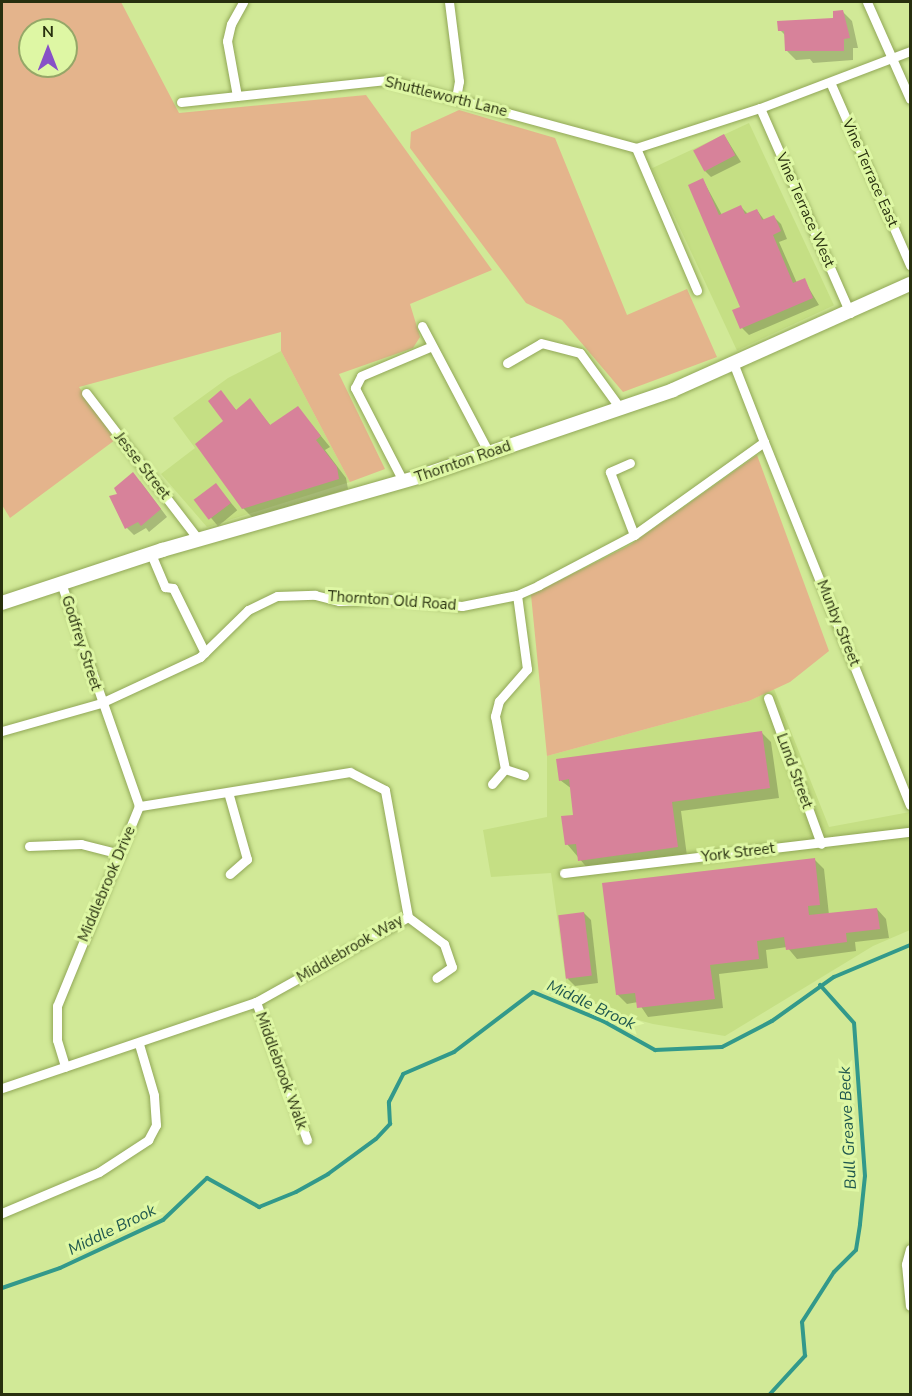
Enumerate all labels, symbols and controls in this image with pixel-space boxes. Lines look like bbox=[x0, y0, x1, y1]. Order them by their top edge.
north arrow bbox=[18, 18, 78, 78]
text: N bbox=[42, 21, 54, 43]
street label: Shuttleworth Lane bbox=[383, 73, 509, 121]
street label: Vine Terrace East bbox=[838, 116, 902, 230]
street label: Vine Terrace West bbox=[772, 150, 838, 270]
street label: Jesse Street bbox=[110, 429, 174, 503]
street label: Thornton Road bbox=[413, 437, 513, 487]
street label: Munby Street bbox=[813, 577, 863, 669]
street label: Thornton Old Road bbox=[327, 588, 457, 614]
street label: Godfrey Street bbox=[57, 593, 105, 693]
street label: Lund Street bbox=[772, 731, 816, 811]
street label: Middlebrook Drive bbox=[75, 824, 139, 944]
street label: York Street bbox=[700, 840, 776, 866]
street label: Middlebrook Way bbox=[294, 911, 406, 987]
water label: Middle Brook bbox=[544, 976, 638, 1034]
street label: Middlebrook Walk bbox=[251, 1010, 311, 1132]
water label: Bull Greave Beck bbox=[835, 1066, 861, 1190]
water label: Middle Brook bbox=[65, 1200, 159, 1260]

